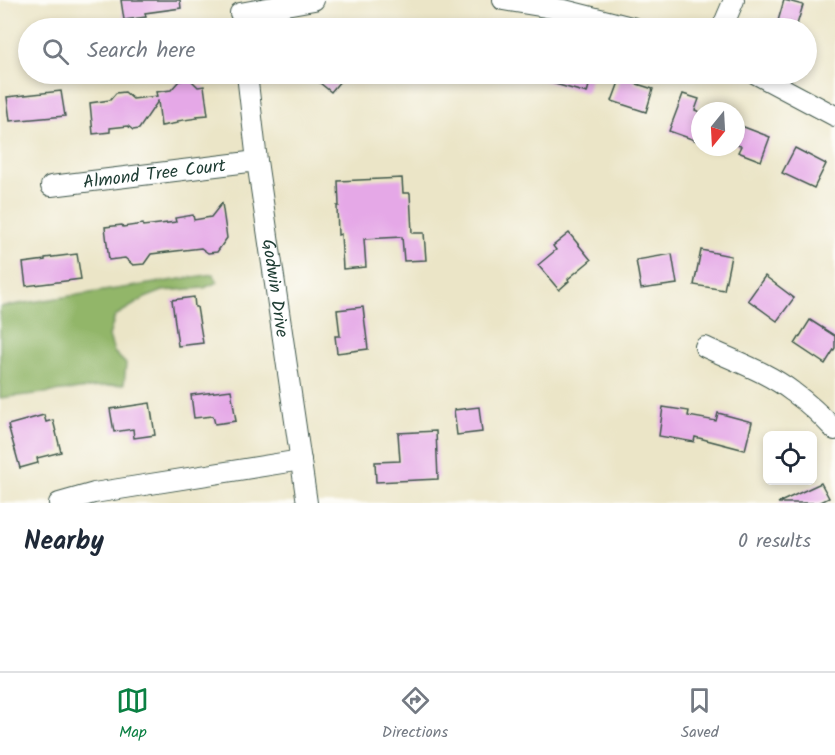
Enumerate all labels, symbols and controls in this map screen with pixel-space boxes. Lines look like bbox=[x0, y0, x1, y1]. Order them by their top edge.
search box bbox=[18, 18, 817, 84]
text: Search here bbox=[87, 34, 195, 69]
icon: search bbox=[39, 35, 72, 68]
north arrow bbox=[691, 102, 745, 156]
street label: Almond Tree Court bbox=[82, 152, 228, 198]
street label: Godwin Drive bbox=[253, 237, 296, 339]
map controls bbox=[763, 431, 817, 485]
button: locate bbox=[763, 431, 817, 485]
text: Nearby bbox=[24, 521, 104, 563]
text: 0 results bbox=[738, 526, 811, 558]
tab: Map bbox=[116, 684, 149, 745]
tab: Directions bbox=[382, 684, 448, 745]
tab: Saved bbox=[681, 684, 719, 745]

